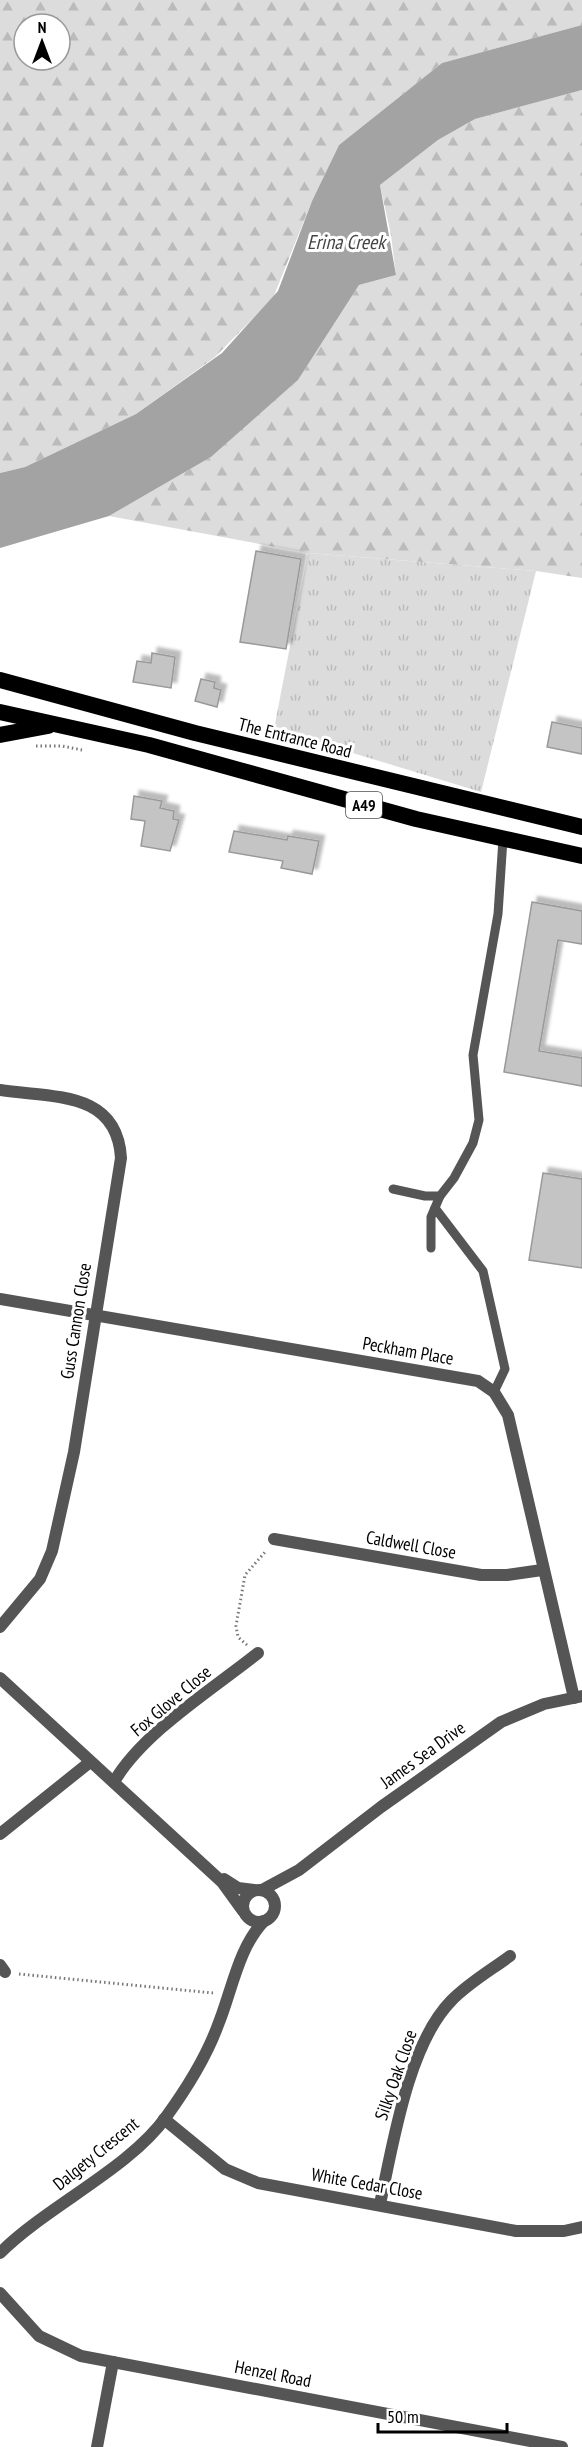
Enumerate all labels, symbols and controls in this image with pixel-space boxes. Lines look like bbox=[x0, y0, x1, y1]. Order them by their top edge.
north arrow bbox=[12, 12, 72, 72]
text: N bbox=[38, 17, 46, 37]
water label: Erina Creek bbox=[307, 229, 387, 255]
street label: The Entrance Road bbox=[236, 712, 354, 763]
road number: A49 bbox=[346, 792, 382, 818]
street label: Guss Cannon Close bbox=[55, 1261, 96, 1380]
street label: Peckham Place bbox=[361, 1331, 455, 1370]
street label: Caldwell Close bbox=[364, 1525, 458, 1564]
street label: Fox Glove Close bbox=[126, 1660, 216, 1741]
street label: James Sea Drive bbox=[375, 1716, 470, 1794]
street label: Silky Oak Close bbox=[369, 2027, 422, 2123]
street label: Dalgety Crescent bbox=[48, 2112, 143, 2195]
street label: White Cedar Close bbox=[310, 2162, 425, 2205]
street label: Henzel Road bbox=[233, 2355, 313, 2392]
scale bar bbox=[378, 2396, 507, 2434]
text: 50 m bbox=[387, 2405, 419, 2428]

